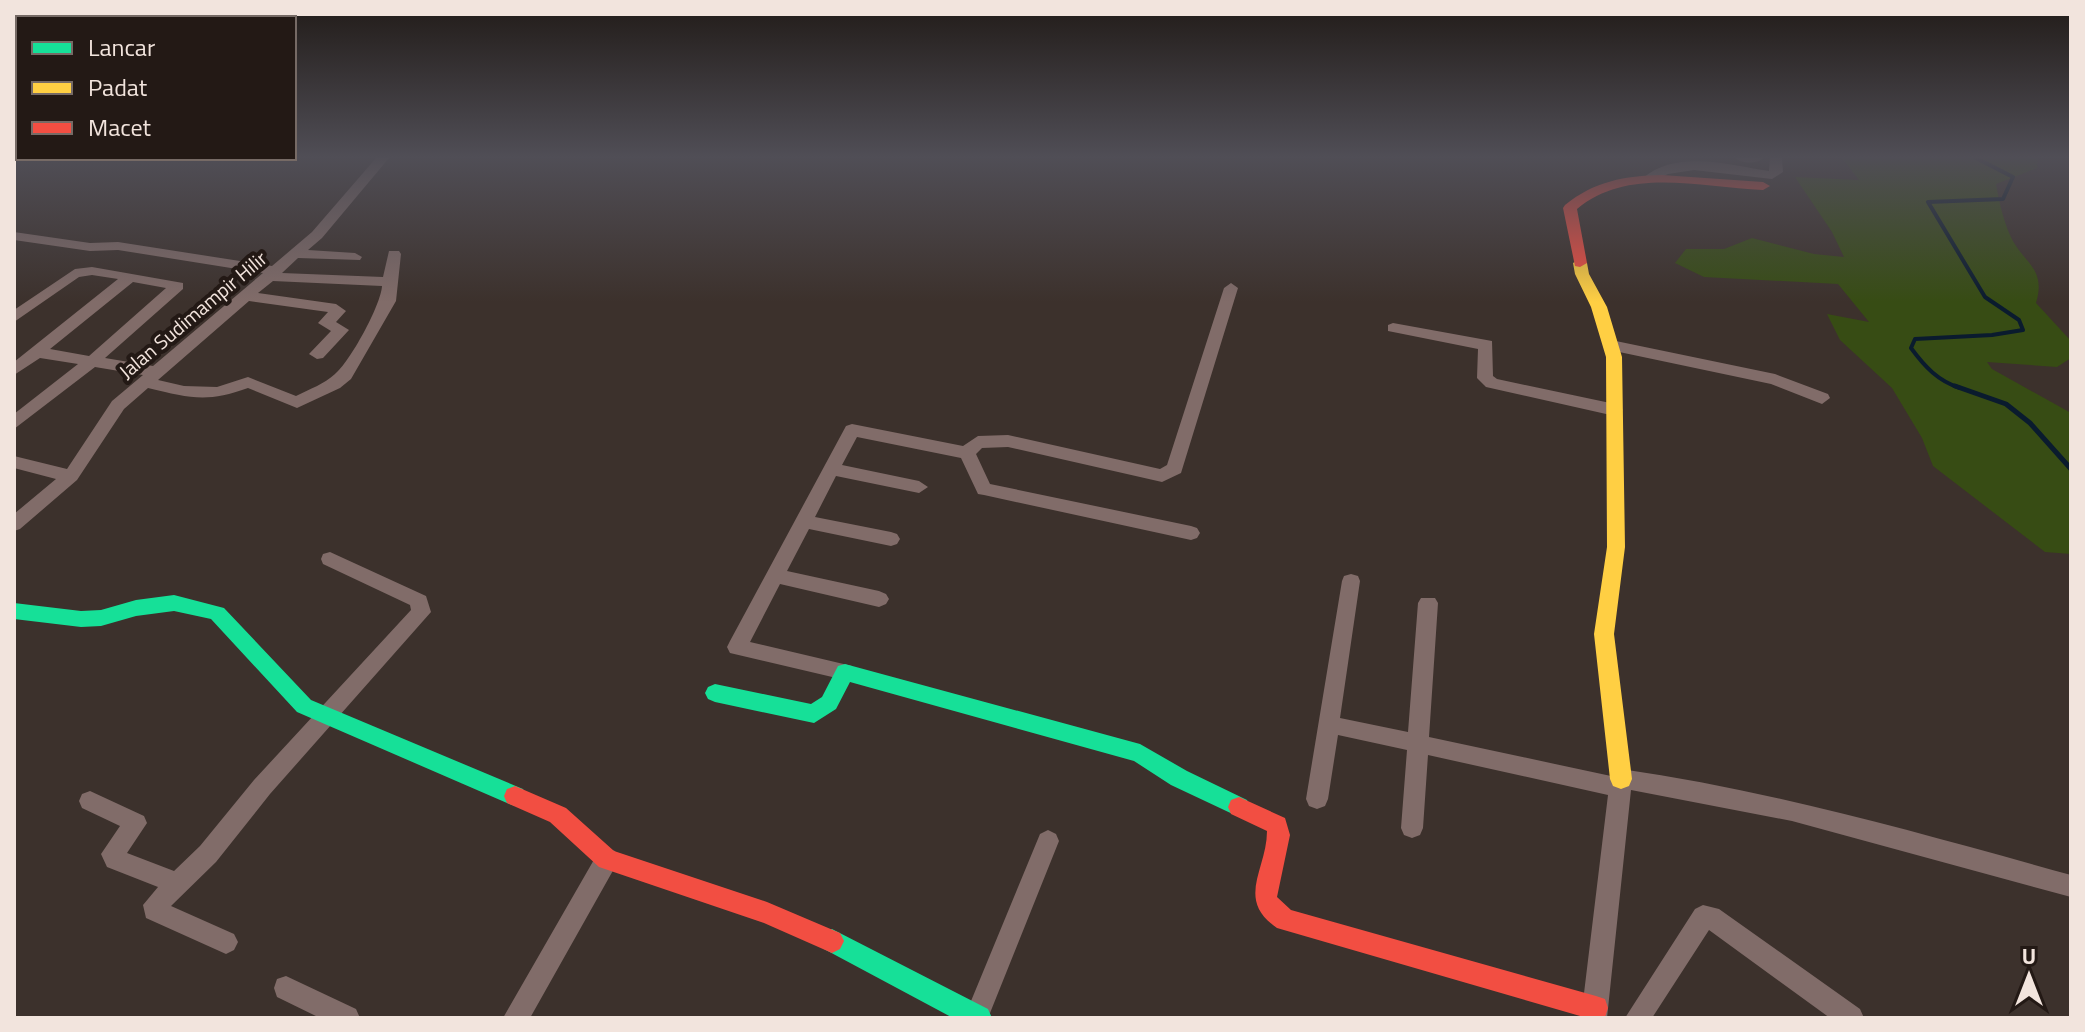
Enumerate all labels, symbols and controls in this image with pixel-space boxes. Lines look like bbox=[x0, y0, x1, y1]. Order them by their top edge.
legend bbox=[16, 16, 296, 160]
text: Lancar bbox=[88, 29, 155, 65]
text: Padat bbox=[88, 69, 148, 105]
text: Macet bbox=[88, 109, 152, 145]
street label: Jalan Sudimampir Hilir bbox=[112, 243, 274, 386]
north arrow bbox=[1989, 936, 2069, 1016]
text: U bbox=[2022, 939, 2036, 973]

